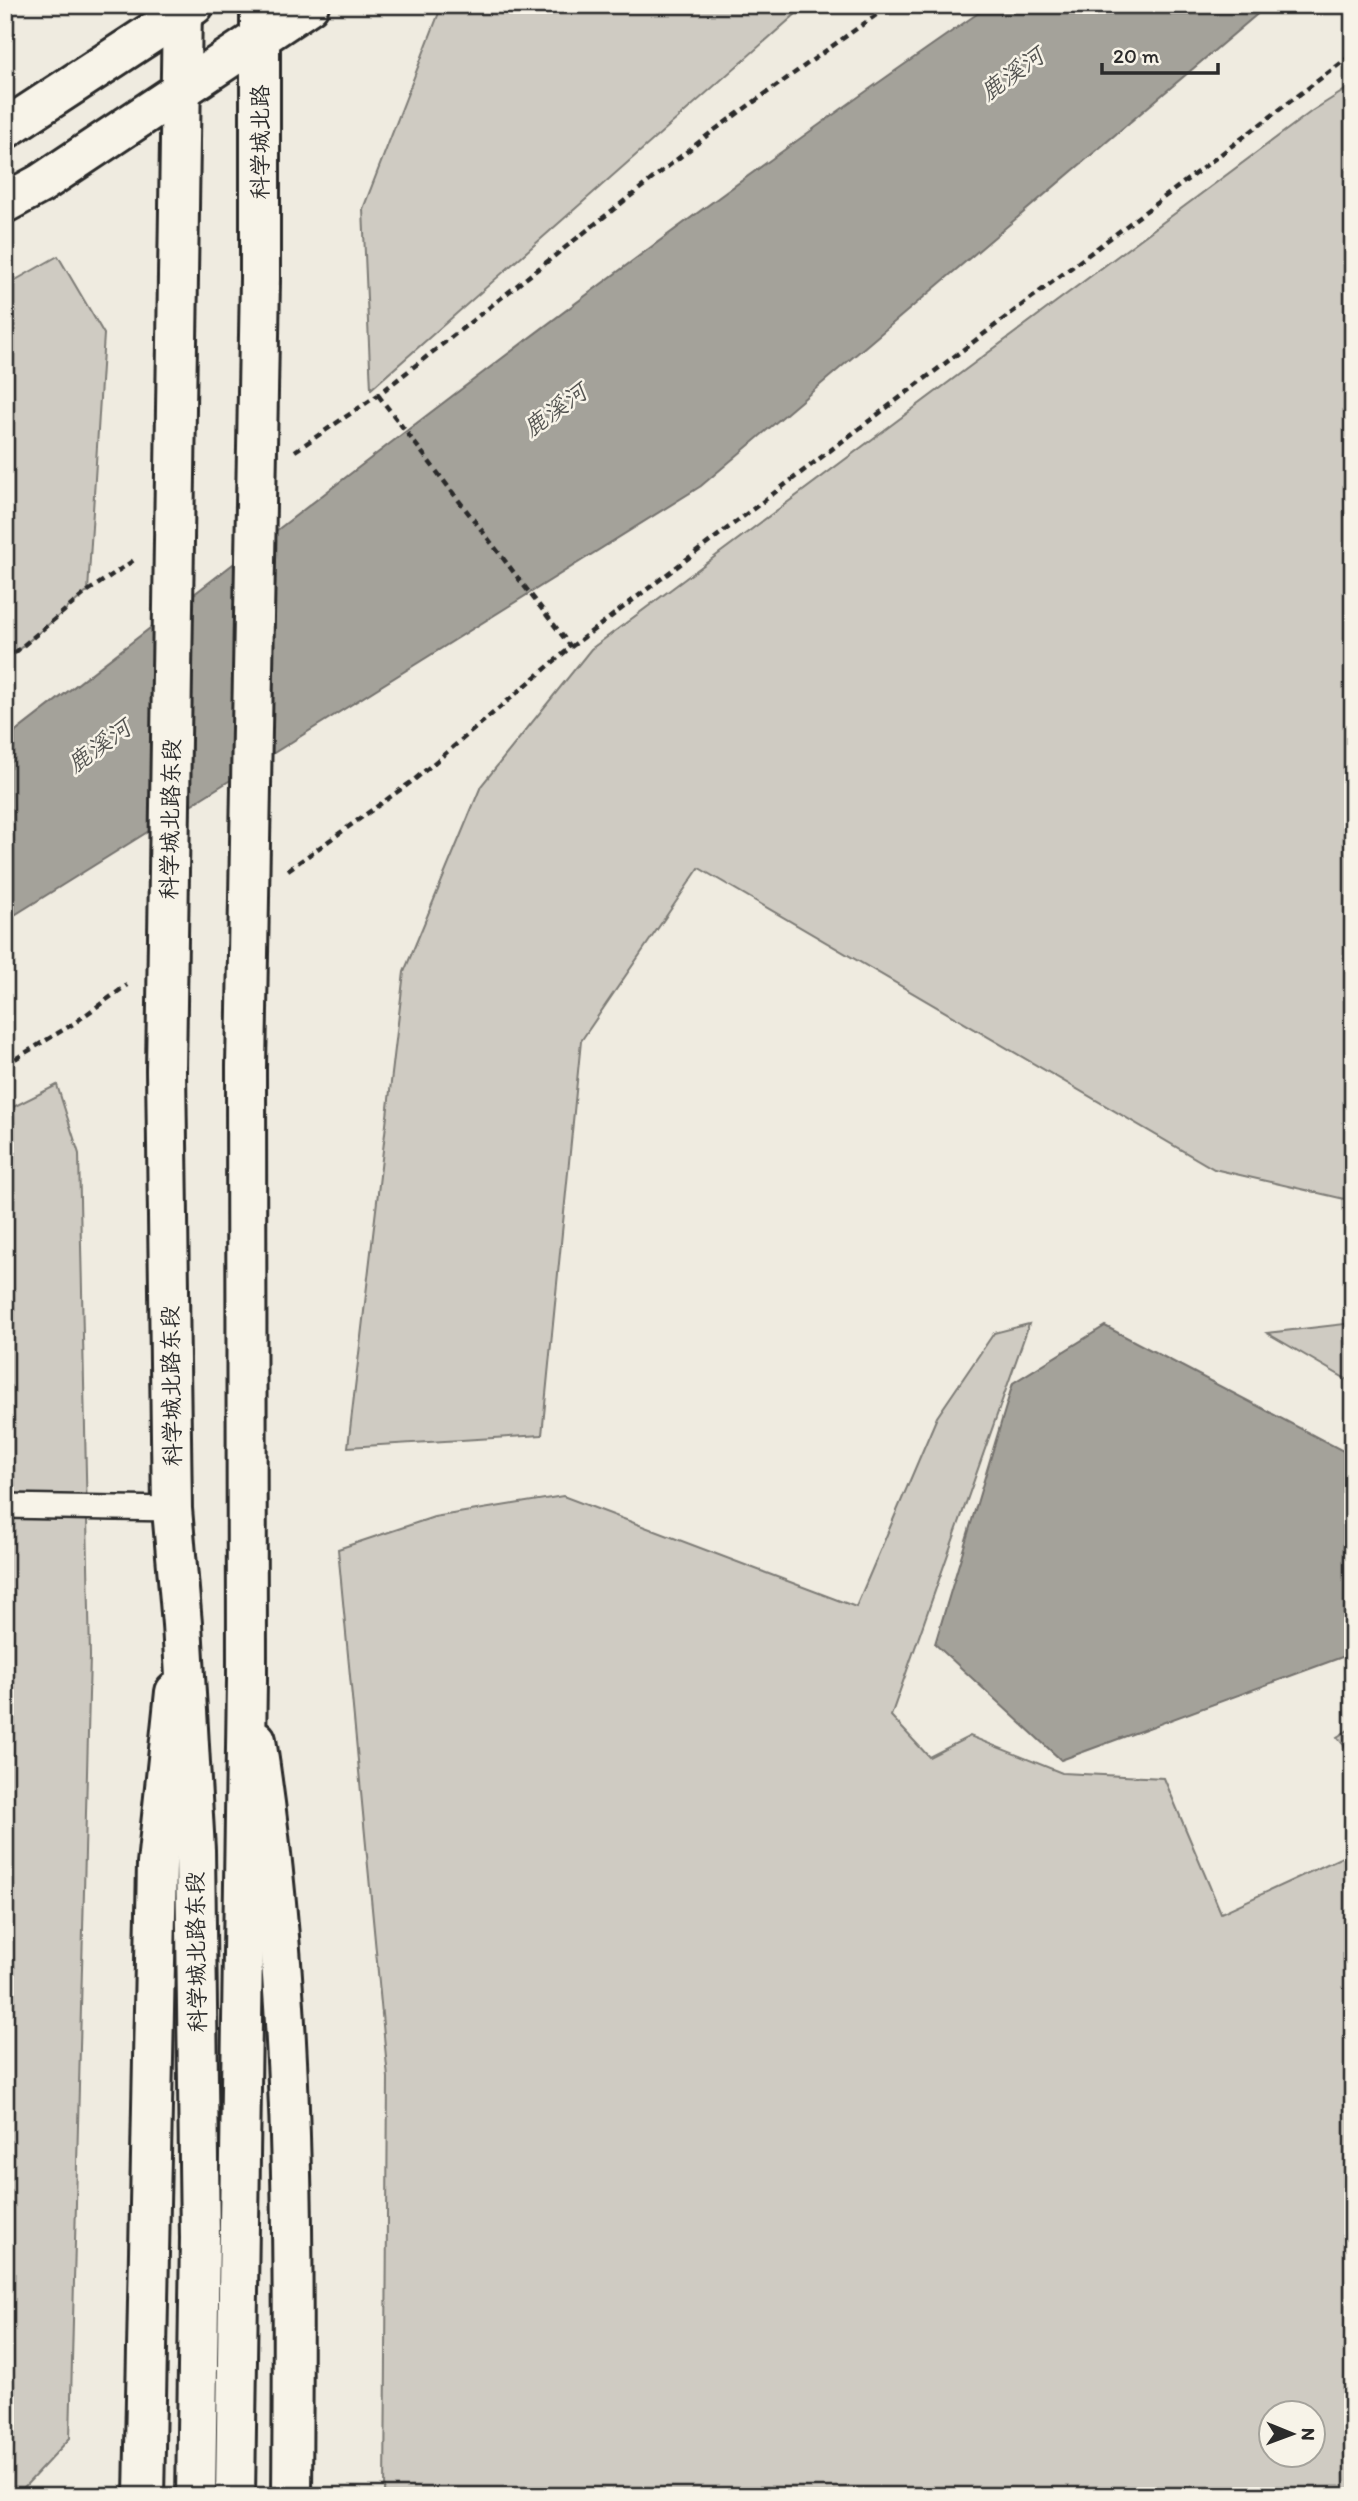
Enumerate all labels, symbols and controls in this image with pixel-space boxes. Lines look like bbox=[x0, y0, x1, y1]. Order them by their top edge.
scale bar bbox=[1102, 32, 1218, 76]
water label: 鹿溪河 bbox=[974, 38, 1053, 106]
text: 20 m bbox=[1113, 43, 1160, 68]
street label: 科学城北路 bbox=[246, 85, 274, 200]
water label: 鹿溪河 bbox=[517, 374, 596, 442]
water label: 鹿溪河 bbox=[61, 710, 140, 778]
street label: 科学城北路东段 bbox=[155, 738, 185, 900]
street label: 科学城北路东段 bbox=[156, 1305, 186, 1467]
street label: 科学城北路东段 bbox=[181, 1871, 211, 2033]
north arrow bbox=[1256, 2400, 1326, 2470]
text: N bbox=[1297, 2428, 1320, 2441]

